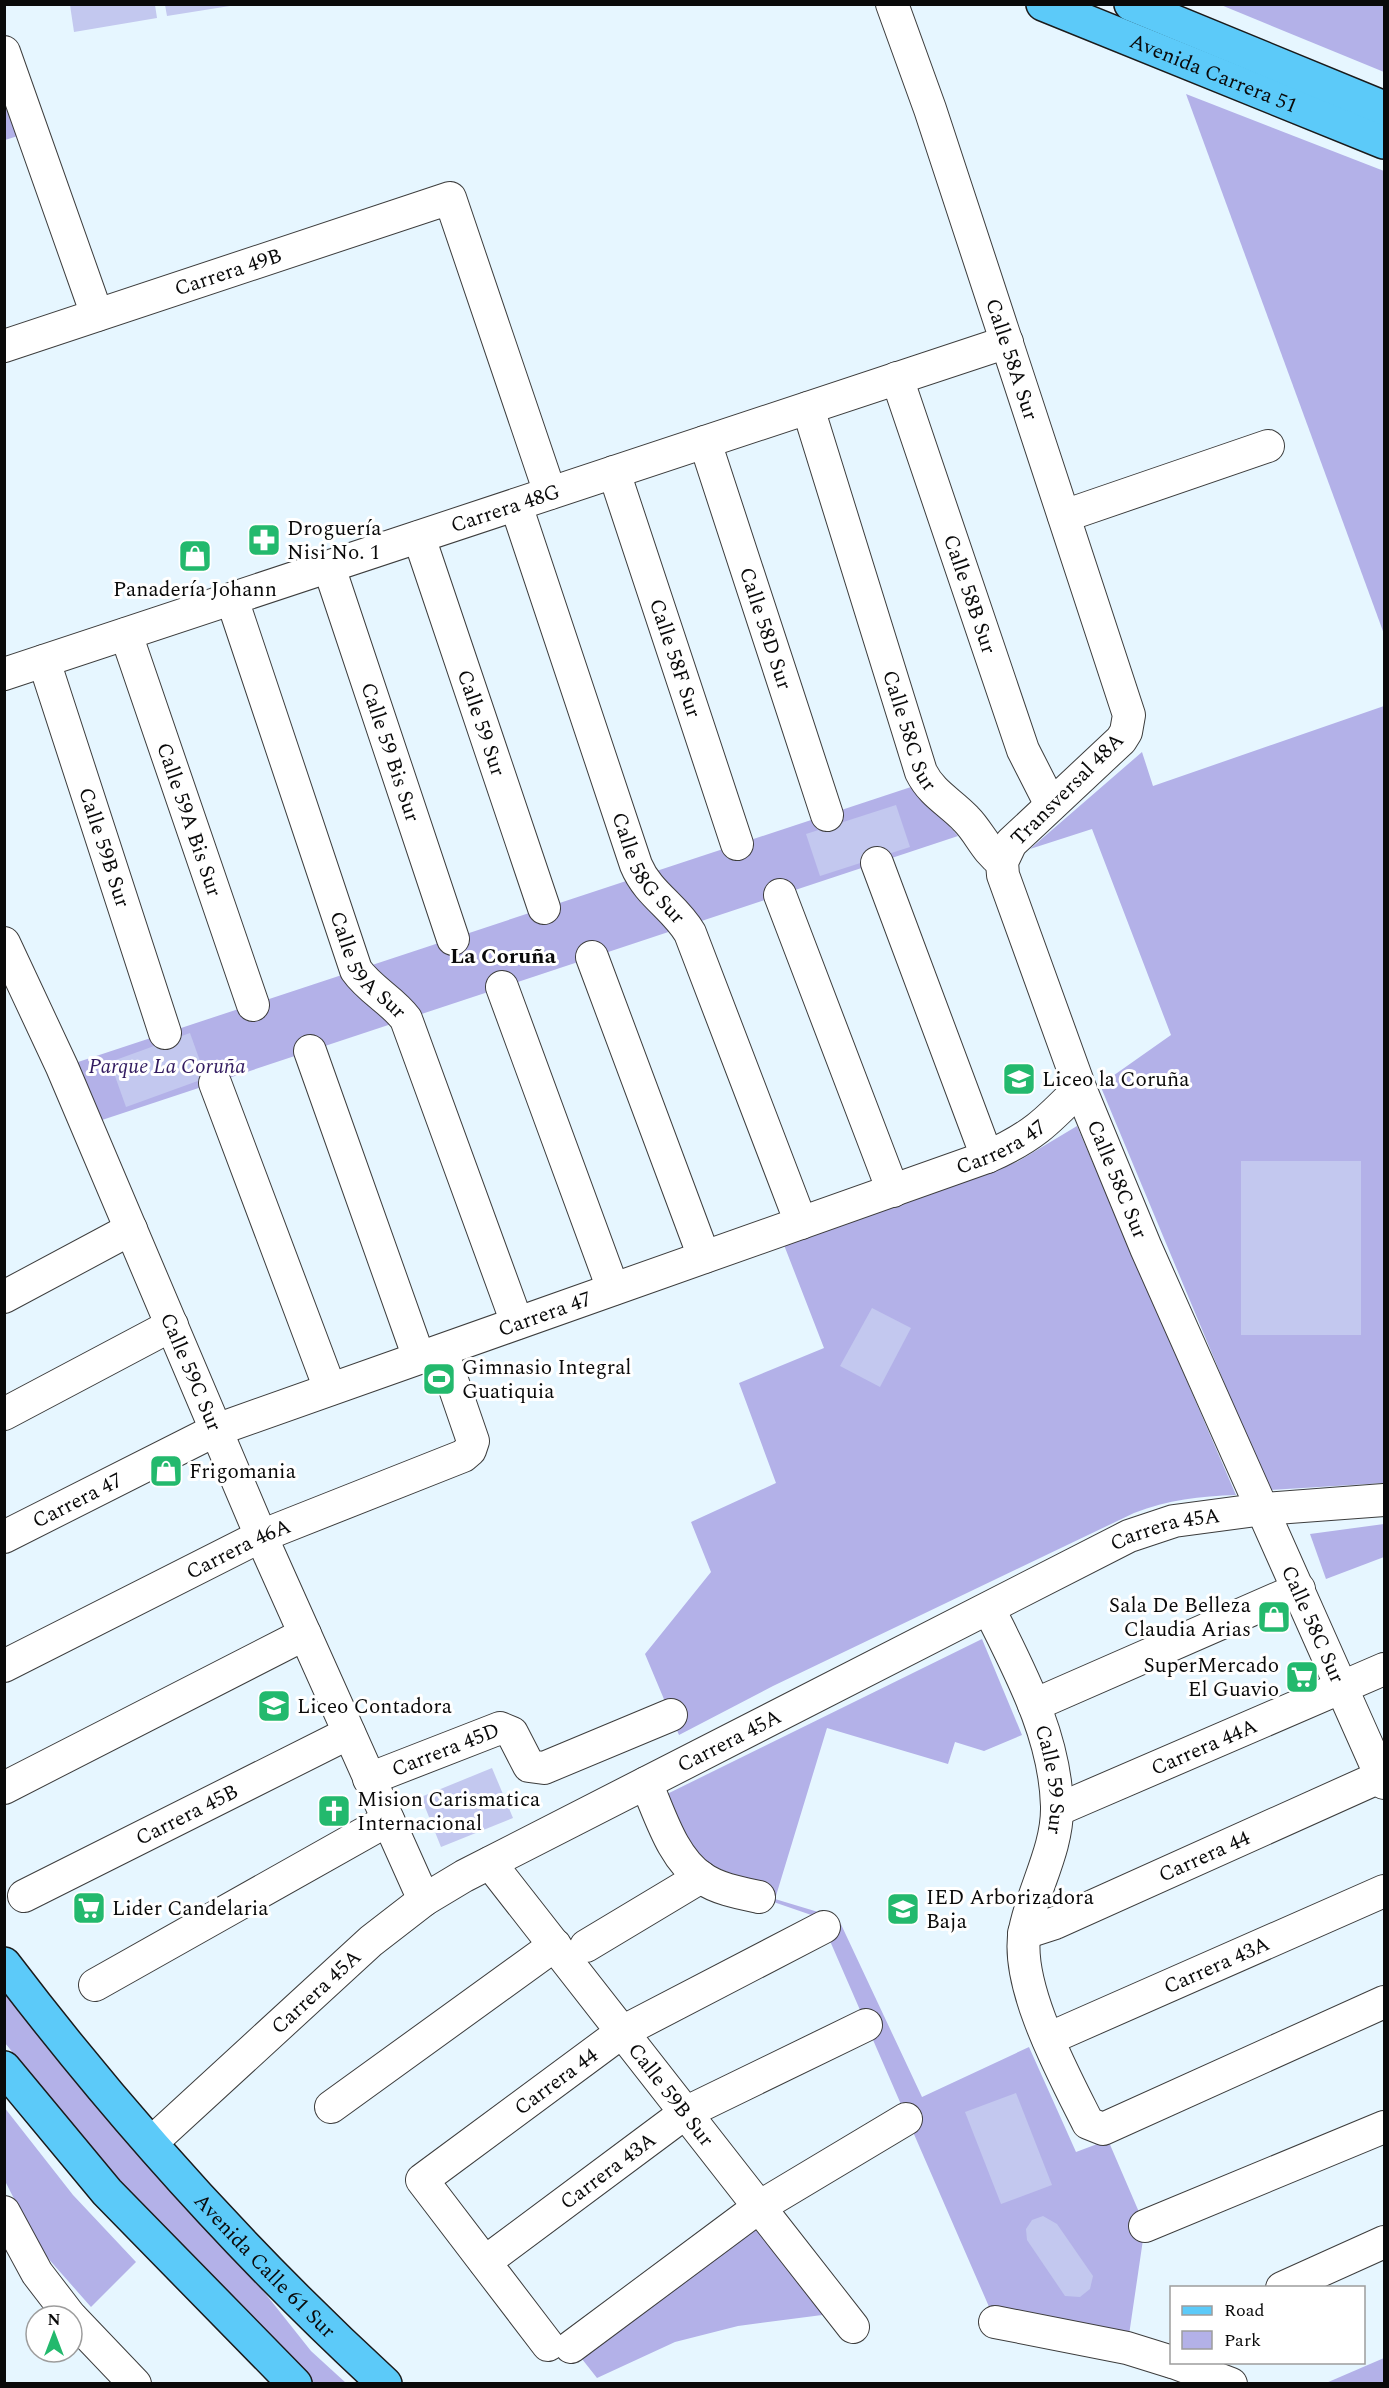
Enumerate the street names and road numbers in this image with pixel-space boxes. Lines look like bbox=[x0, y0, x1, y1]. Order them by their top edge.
street label: Avenida Carrera 51 bbox=[1124, 26, 1302, 122]
street label: Carrera 49B bbox=[170, 240, 286, 305]
street label: Calle 58A Sur bbox=[976, 294, 1046, 425]
street label: Carrera 48G bbox=[447, 476, 565, 542]
street label: Calle 58B Sur bbox=[934, 530, 1004, 658]
street label: Calle 58D Sur bbox=[730, 563, 800, 694]
street label: Calle 58F Sur bbox=[640, 595, 709, 722]
street label: Calle 59 Sur bbox=[448, 665, 513, 781]
street label: Calle 58C Sur bbox=[873, 666, 944, 799]
street label: Calle 59 Bis Sur bbox=[352, 678, 428, 826]
street label: Transversal 48A bbox=[1003, 725, 1132, 854]
street label: Calle 59A Bis Sur bbox=[147, 738, 230, 901]
street label: Calle 59B Sur bbox=[69, 784, 138, 912]
street label: Calle 58G Sur bbox=[603, 808, 693, 932]
street label: Calle 59A Sur bbox=[320, 907, 414, 1027]
street label: Carrera 47 bbox=[952, 1112, 1054, 1184]
street label: Calle 58C Sur bbox=[1078, 1115, 1155, 1244]
street label: Carrera 47 bbox=[494, 1283, 596, 1346]
street label: Calle 59C Sur bbox=[151, 1308, 230, 1436]
street label: Carrera 47 bbox=[27, 1465, 128, 1537]
street label: Carrera 45A bbox=[1105, 1500, 1222, 1560]
street label: Carrera 46A bbox=[180, 1511, 296, 1588]
street label: Calle 58C Sur bbox=[1272, 1560, 1353, 1688]
street label: Carrera 45A bbox=[672, 1701, 787, 1781]
street label: Carrera 44A bbox=[1146, 1710, 1263, 1785]
street label: Carrera 45D bbox=[387, 1715, 505, 1786]
street label: Calle 59 Sur bbox=[1025, 1721, 1072, 1837]
street label: Carrera 45B bbox=[130, 1776, 244, 1855]
street label: Carrera 44 bbox=[1153, 1822, 1256, 1891]
street label: Carrera 43A bbox=[1159, 1928, 1275, 2003]
street label: Carrera 45A bbox=[264, 1942, 369, 2042]
street label: Calle 59B Sur bbox=[619, 2036, 721, 2154]
street label: Carrera 44 bbox=[508, 2040, 605, 2124]
street label: Carrera 43A bbox=[553, 2125, 663, 2218]
street label: Avenida Calle 61 Sur bbox=[186, 2186, 342, 2346]

